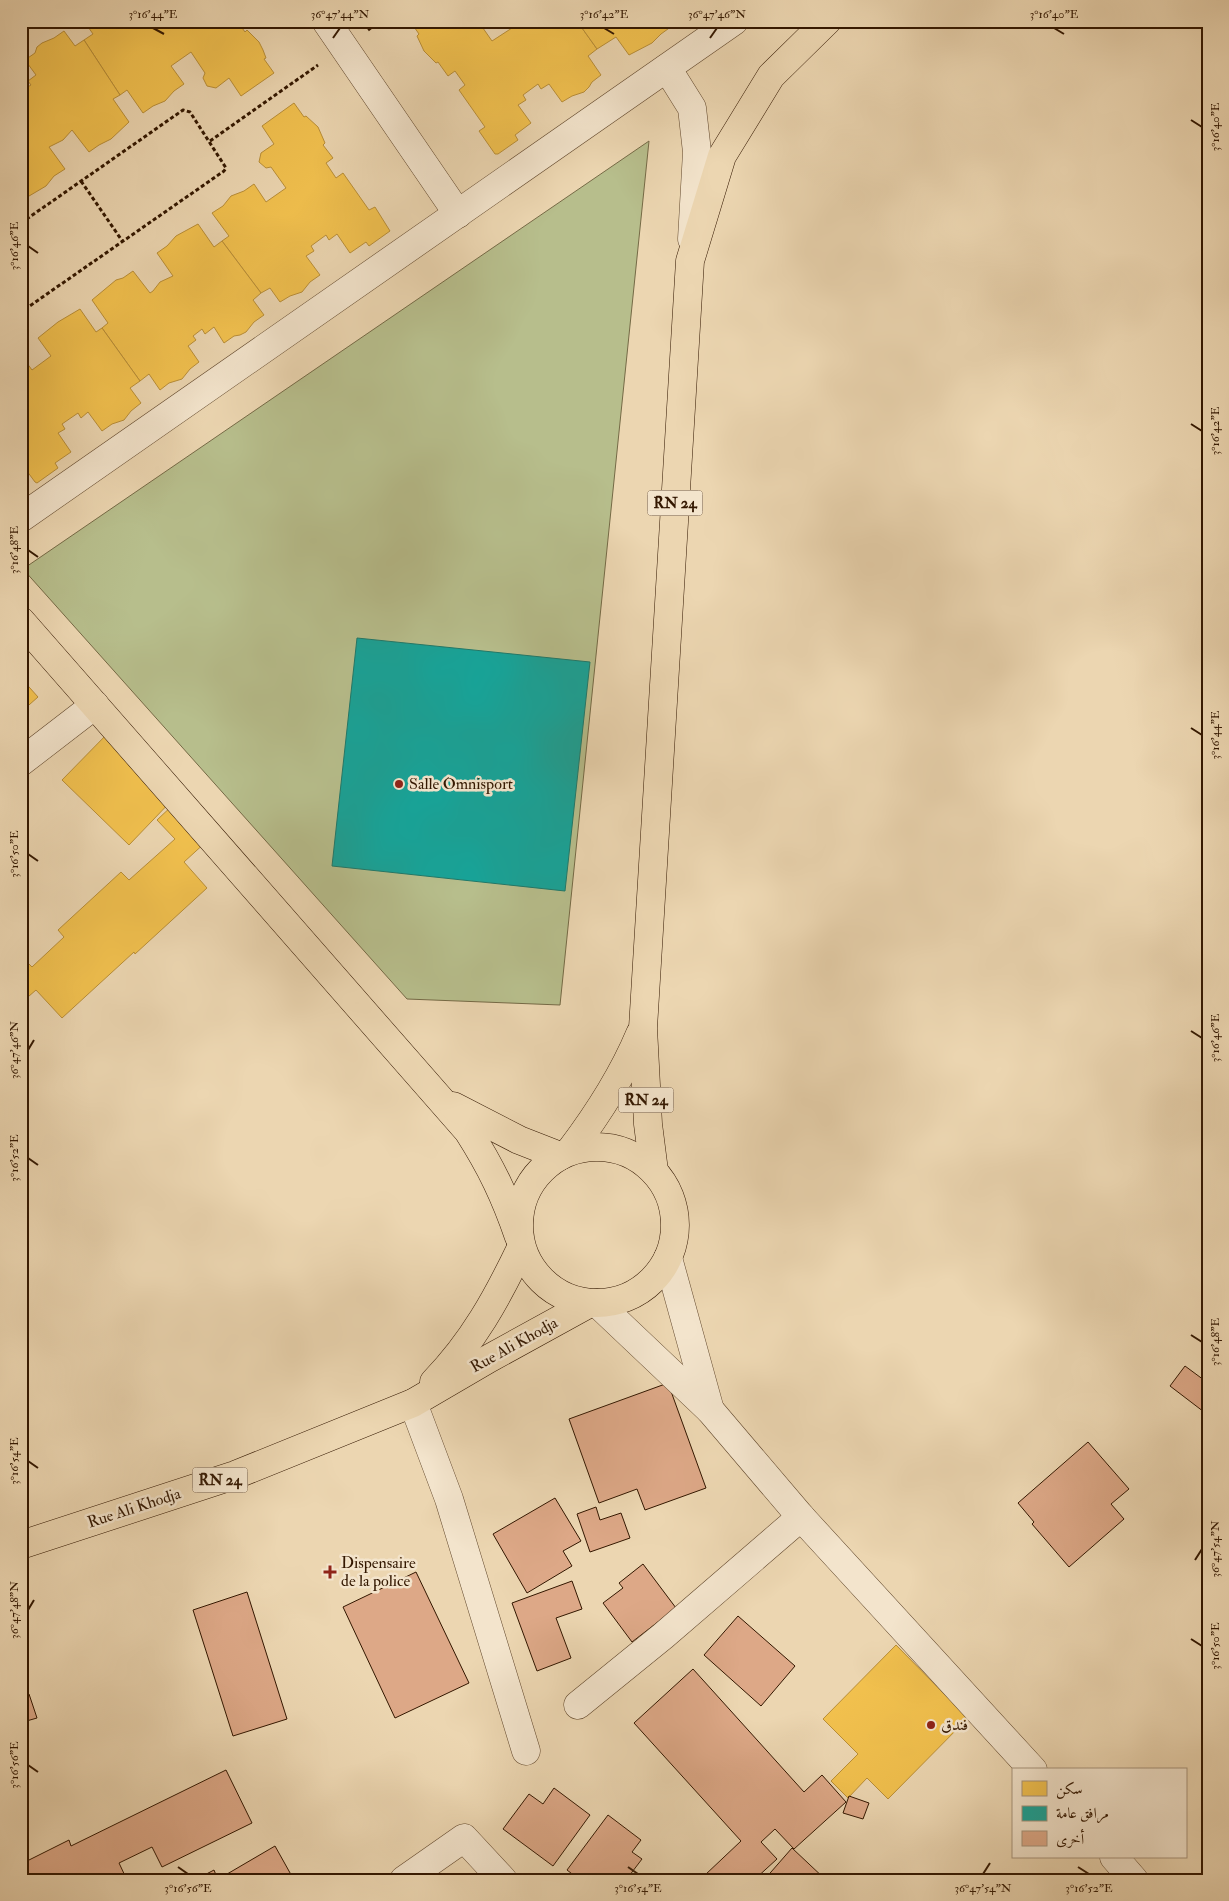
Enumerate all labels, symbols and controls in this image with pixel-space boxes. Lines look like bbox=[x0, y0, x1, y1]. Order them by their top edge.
text: 3°16'44"E bbox=[128, 7, 178, 22]
text: 36°47'44"N bbox=[311, 7, 370, 22]
text: 3°16'42"E bbox=[580, 7, 629, 22]
text: 36°47'46"N bbox=[688, 7, 746, 22]
text: 3°16'40"E bbox=[1030, 7, 1079, 22]
text: 3°16'40"E bbox=[1208, 102, 1223, 151]
text: 3°16'46"E bbox=[7, 221, 22, 270]
text: 3°16'42"E bbox=[1208, 406, 1223, 455]
road number: RN 24 bbox=[648, 490, 702, 516]
text: 3°16'48"E bbox=[7, 526, 22, 574]
text: 3°16'44"E bbox=[1208, 710, 1223, 760]
place label: Salle Omnisport bbox=[409, 774, 513, 795]
marker: Salle Omnisport bbox=[393, 778, 405, 790]
text: 3°16'50"E bbox=[7, 830, 22, 878]
text: 3°16'46"E bbox=[1208, 1013, 1223, 1062]
text: 36°47'46"N bbox=[7, 1021, 22, 1079]
road number: RN 24 bbox=[618, 1088, 674, 1112]
text: 3°16'52"E bbox=[7, 1134, 22, 1182]
street label: Rue Ali Khodja bbox=[467, 1313, 562, 1377]
text: 3°16'48"E bbox=[1208, 1318, 1223, 1366]
text: 3°16'54"E bbox=[7, 1437, 22, 1485]
road number: RN 24 bbox=[192, 1468, 248, 1492]
street label: Rue Ali Khodja bbox=[85, 1483, 184, 1532]
text: 36°47'54"N bbox=[1208, 1520, 1223, 1578]
place label: Dispensaire de la police bbox=[341, 1553, 416, 1592]
marker: Dispensaire de la police bbox=[323, 1565, 337, 1579]
text: 36°47'48"N bbox=[7, 1581, 22, 1639]
text: 3°16'50"E bbox=[1208, 1622, 1223, 1670]
place label: فندق bbox=[941, 1715, 968, 1735]
marker: فندق bbox=[925, 1719, 937, 1731]
text: 3°16'56"E bbox=[7, 1741, 22, 1789]
legend bbox=[1012, 1768, 1186, 1858]
text: سكن bbox=[1056, 1780, 1083, 1799]
text: مرافق عامة bbox=[1056, 1804, 1109, 1824]
text: أخرى bbox=[1056, 1828, 1085, 1849]
text: 3°16'56"E bbox=[164, 1881, 212, 1896]
text: 3°16'54"E bbox=[614, 1881, 662, 1896]
text: 36°47'54"N bbox=[954, 1881, 1012, 1896]
text: 3°16'52"E bbox=[1065, 1881, 1113, 1896]

